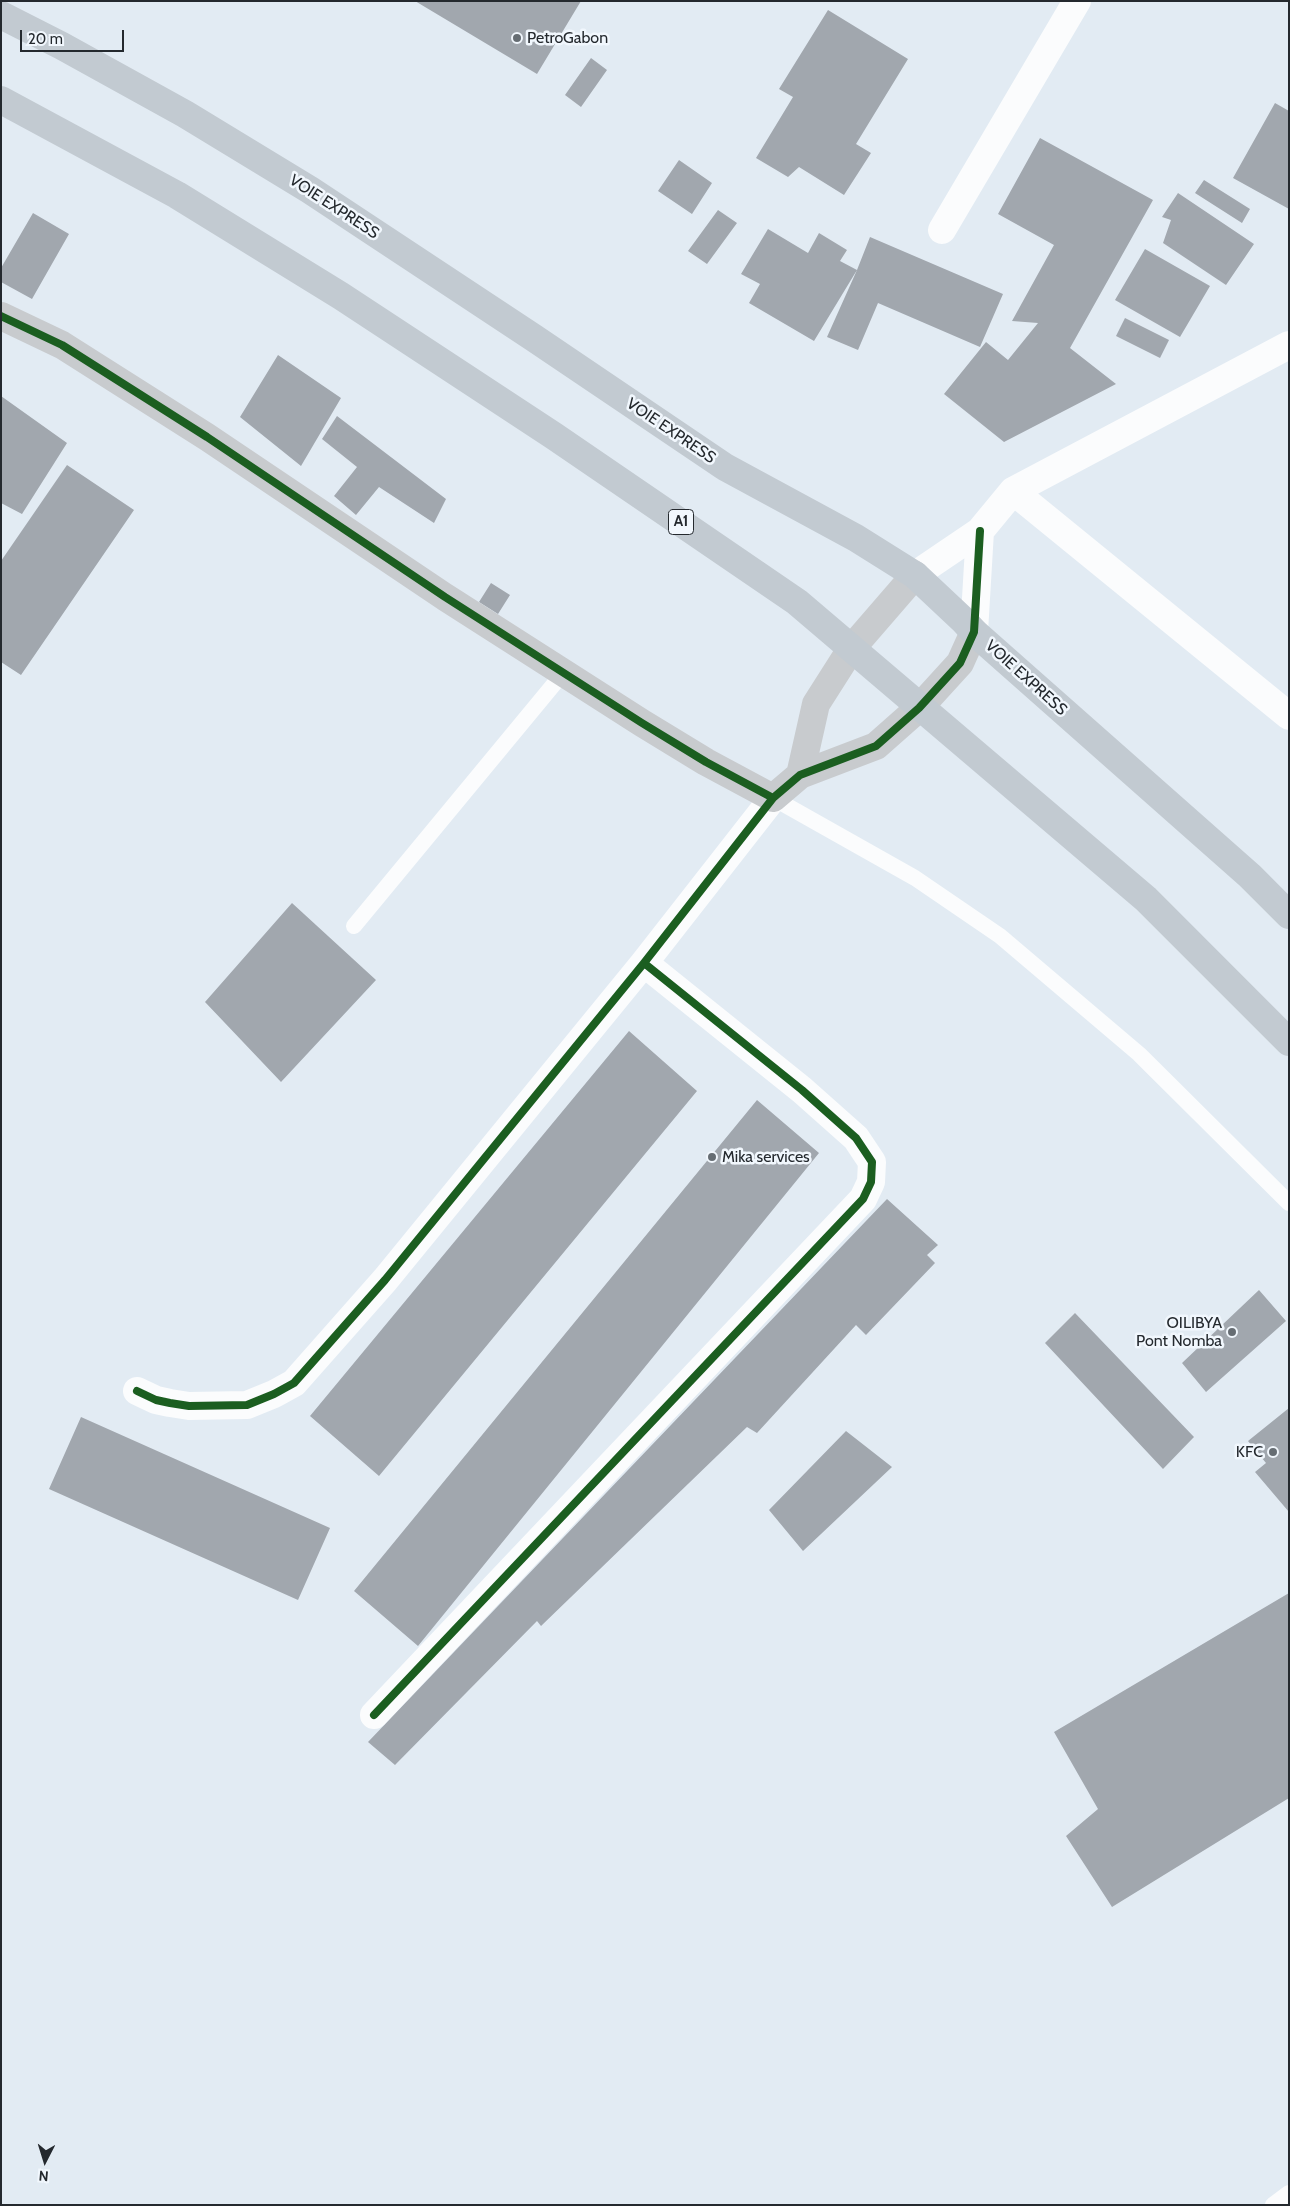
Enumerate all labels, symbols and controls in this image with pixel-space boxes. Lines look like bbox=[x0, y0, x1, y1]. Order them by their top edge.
scale bar bbox=[22, 20, 126, 52]
place label: PetroGabon bbox=[527, 28, 608, 48]
text: 20 m bbox=[28, 30, 63, 48]
marker: PetroGabon bbox=[511, 32, 523, 44]
street label: VOIE EXPRESS bbox=[286, 171, 382, 243]
street label: VOIE EXPRESS bbox=[623, 394, 719, 468]
road number: A1 bbox=[668, 510, 694, 534]
street label: VOIE EXPRESS bbox=[981, 636, 1071, 720]
place label: Mika services bbox=[722, 1147, 810, 1167]
marker: Mika services bbox=[706, 1151, 718, 1163]
place label: OILIBYA Pont Nomba bbox=[1136, 1313, 1222, 1351]
marker: OILIBYA Pont Nomba bbox=[1226, 1326, 1238, 1338]
place label: KFC bbox=[1236, 1442, 1263, 1462]
marker: KFC bbox=[1267, 1446, 1279, 1458]
north arrow bbox=[20, 2136, 70, 2186]
text: N bbox=[38, 2167, 49, 2185]

